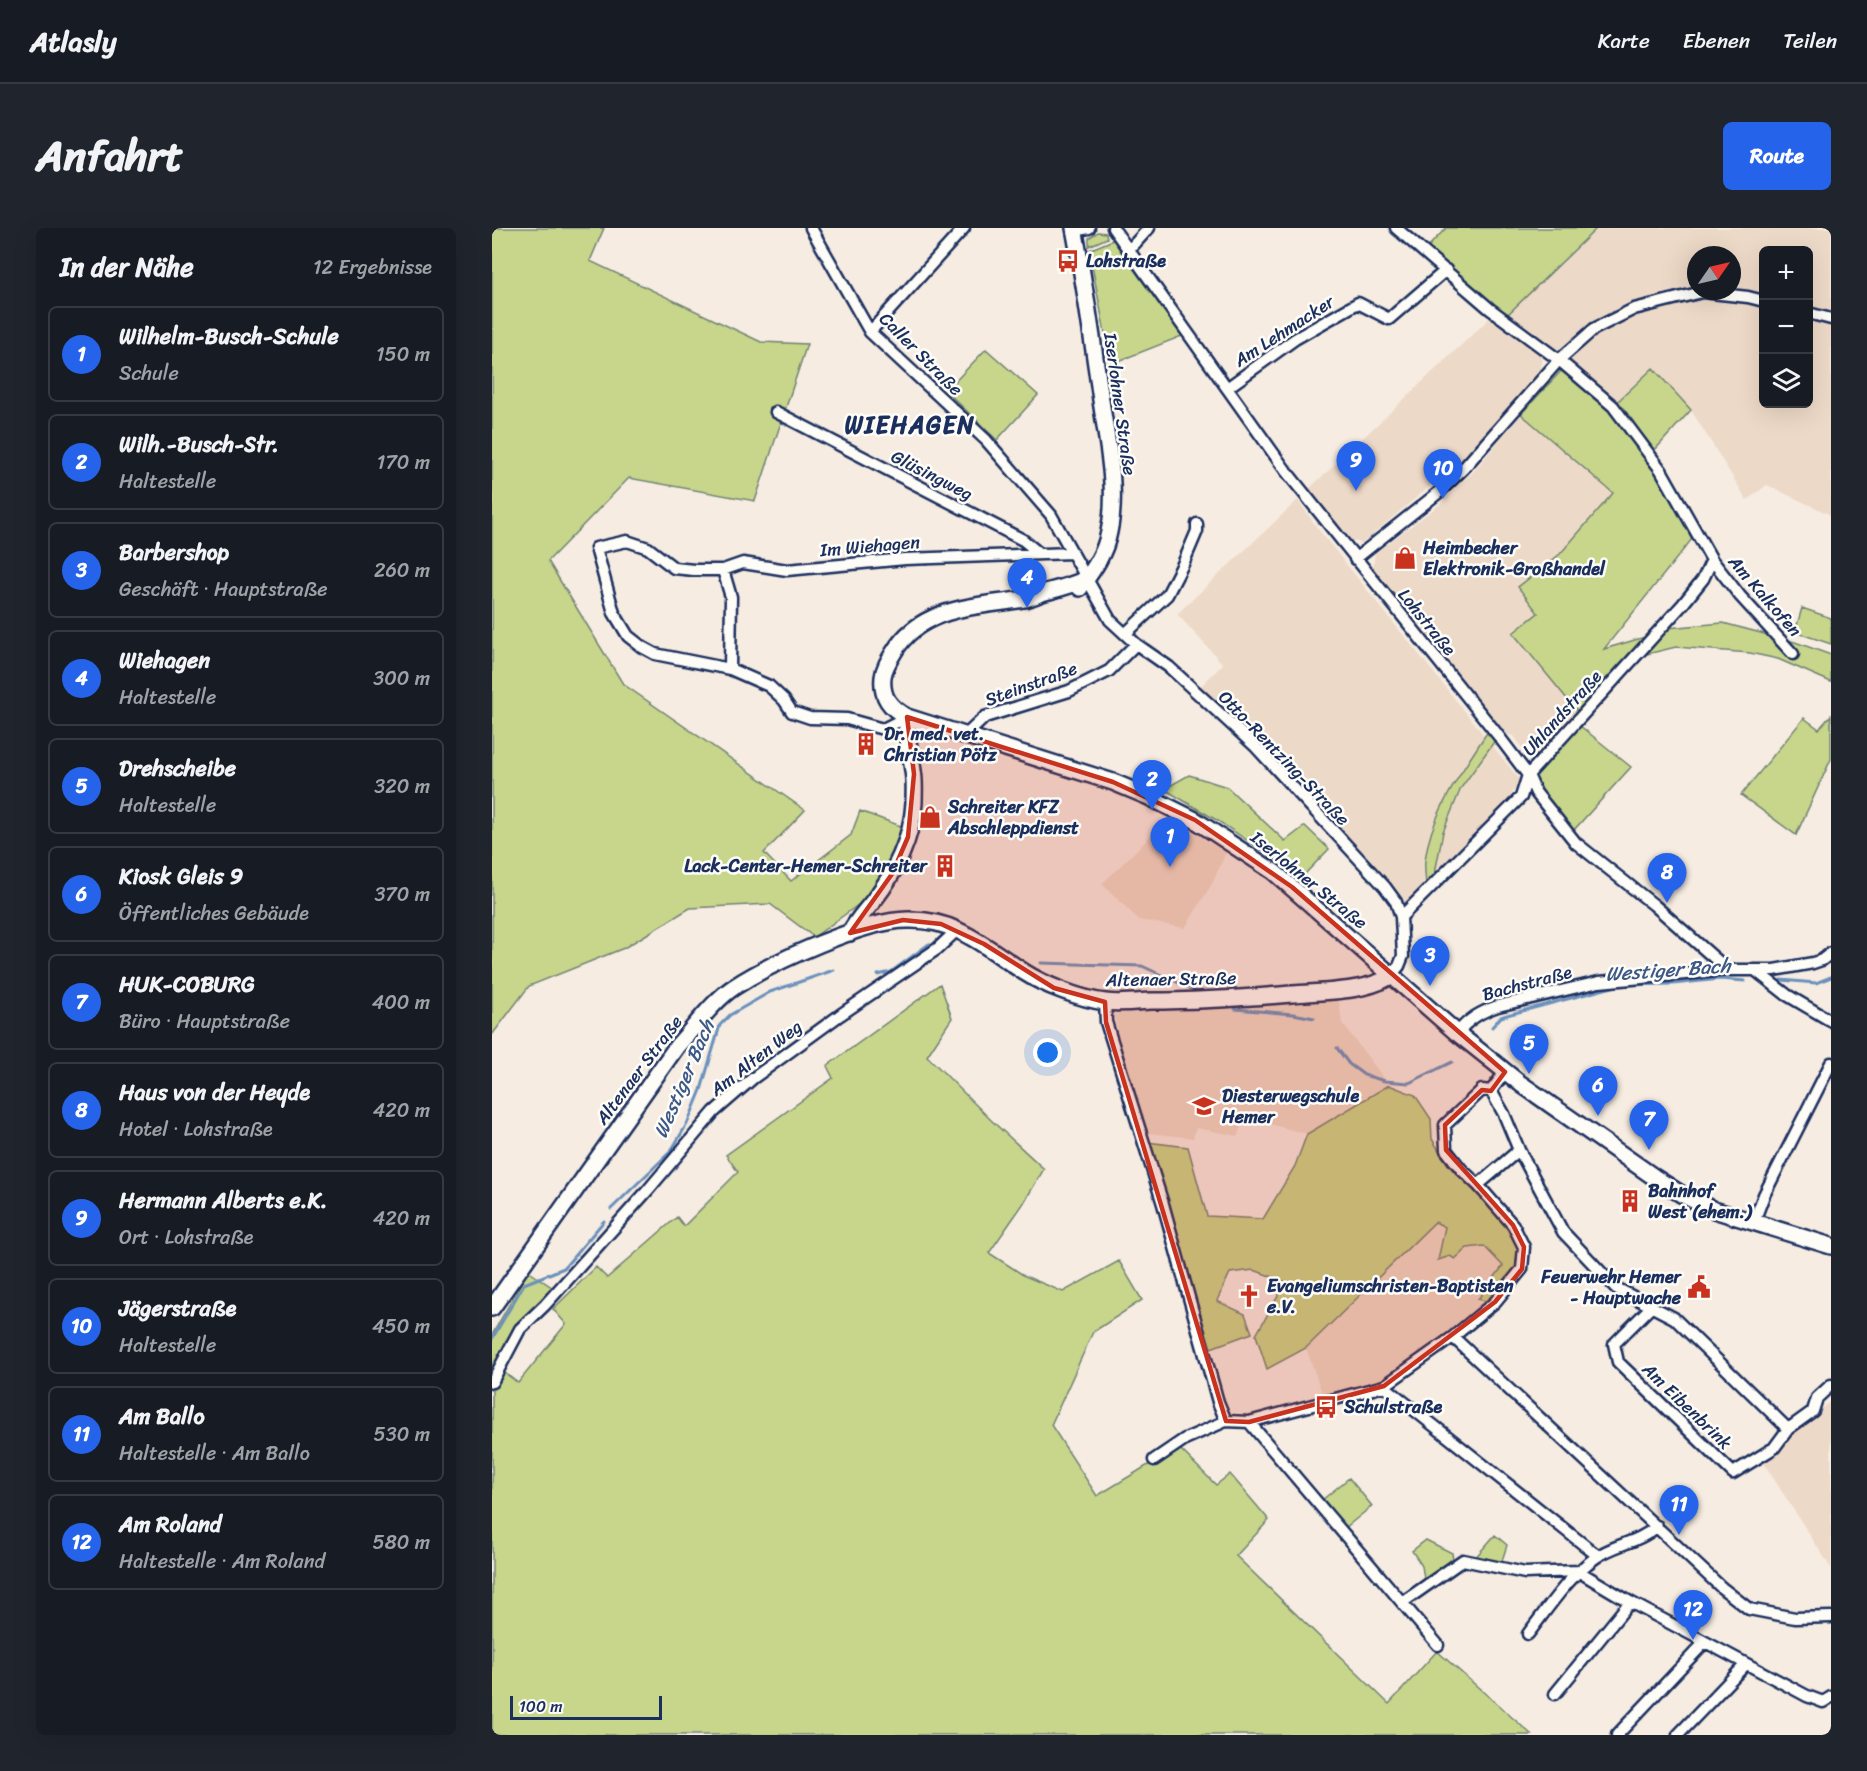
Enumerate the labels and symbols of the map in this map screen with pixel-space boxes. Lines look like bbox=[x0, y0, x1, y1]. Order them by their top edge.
place label: Lohstraße bbox=[1086, 245, 1166, 277]
north arrow bbox=[1687, 246, 1741, 300]
bus stop icon: Lohstraße bbox=[1055, 248, 1081, 274]
street label: Am Lehmacker bbox=[1226, 285, 1342, 376]
street label: Caller Straße bbox=[871, 304, 971, 404]
street label: Iserlohner Straße bbox=[1094, 330, 1146, 477]
district label: WIEHAGEN bbox=[845, 404, 975, 446]
street label: Glüsingweg bbox=[885, 441, 979, 509]
pin: 9 bbox=[1336, 442, 1376, 491]
pin: 10 bbox=[1424, 450, 1462, 499]
street label: Im Wiehagen bbox=[818, 526, 922, 566]
place label: Heimbecher Elektronik-Großhandel bbox=[1422, 532, 1606, 585]
shop icon: Heimbecher Elektronik-Großhandel bbox=[1392, 545, 1418, 571]
street label: Am Kalkofen bbox=[1719, 547, 1810, 645]
pin: 4 bbox=[1008, 558, 1046, 608]
street label: Lohstraße bbox=[1389, 581, 1465, 663]
street label: Steinstraße bbox=[980, 652, 1082, 716]
street label: Uhlandstraße bbox=[1514, 662, 1610, 764]
street label: Otto-Rentzing-Straße bbox=[1210, 682, 1358, 834]
place label: Dr. med. vet. Christian Pötz bbox=[883, 718, 998, 771]
building icon: Dr. med. vet. Christian Pötz bbox=[853, 731, 879, 757]
pin: 2 bbox=[1132, 760, 1172, 810]
place label: Schreiter KFZ Abschleppdienst bbox=[947, 791, 1079, 844]
shop icon: Schreiter KFZ Abschleppdienst bbox=[917, 804, 943, 830]
pin: 1 bbox=[1150, 818, 1190, 867]
street label: Iserlohner Straße bbox=[1242, 822, 1375, 938]
place label: Lack-Center-Hemer-Schreiter bbox=[684, 850, 929, 882]
building icon: Lack-Center-Hemer-Schreiter bbox=[932, 853, 958, 879]
pin: 8 bbox=[1648, 854, 1686, 903]
pin: 3 bbox=[1410, 936, 1450, 986]
water label: Westiger Bach bbox=[1604, 948, 1733, 992]
street label: Bachstraße bbox=[1479, 956, 1576, 1010]
street label: Altenaer Straße bbox=[1104, 962, 1237, 996]
street label: Altenaer Straße bbox=[586, 1008, 691, 1133]
street label: Am Alten Weg bbox=[702, 1011, 809, 1105]
water label: Westiger Bach bbox=[643, 1013, 725, 1144]
pin: 5 bbox=[1510, 1024, 1548, 1074]
your location bbox=[1033, 1038, 1062, 1067]
pin: 6 bbox=[1578, 1066, 1618, 1116]
place label: Diesterwegschule Hemer bbox=[1221, 1080, 1360, 1133]
school or university icon: Diesterwegschule Hemer bbox=[1191, 1093, 1217, 1119]
pin: 7 bbox=[1630, 1100, 1668, 1150]
place label: Bahnhof West (ehem.) bbox=[1648, 1175, 1753, 1228]
building icon: Bahnhof West (ehem.) bbox=[1617, 1188, 1643, 1214]
place label: Feuerwehr Hemer - Hauptwache bbox=[1540, 1261, 1683, 1314]
place label: Evangeliumschristen-Baptisten e.V. bbox=[1266, 1270, 1514, 1323]
public building icon: Feuerwehr Hemer - Hauptwache bbox=[1686, 1274, 1712, 1300]
church icon: Evangeliumschristen-Baptisten e.V. bbox=[1236, 1283, 1262, 1309]
street label: Am Eibenbrink bbox=[1634, 1354, 1740, 1458]
place label: Schulstraße bbox=[1343, 1391, 1442, 1423]
bus stop icon: Schulstraße bbox=[1313, 1394, 1339, 1420]
pin: 11 bbox=[1660, 1486, 1698, 1535]
pin: 12 bbox=[1674, 1590, 1712, 1640]
scale bar bbox=[510, 1693, 662, 1720]

